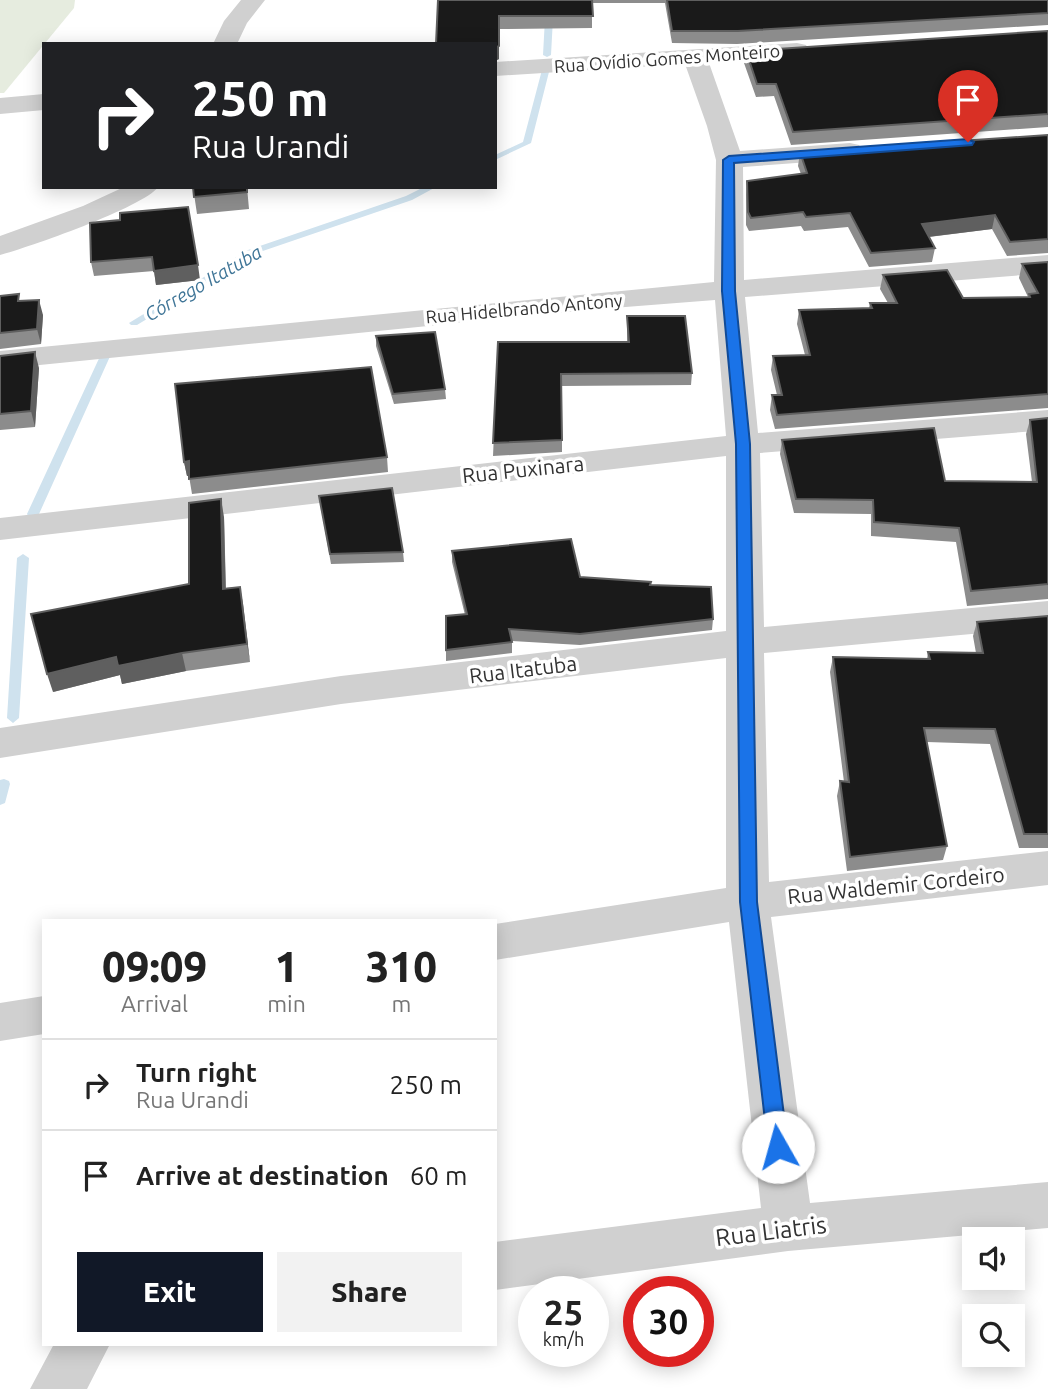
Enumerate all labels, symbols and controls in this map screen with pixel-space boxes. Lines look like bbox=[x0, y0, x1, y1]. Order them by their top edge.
street label: Rua Ovídio Gomes Monteiro bbox=[553, 40, 781, 76]
icon: right bbox=[77, 70, 168, 161]
text: 250 m bbox=[192, 70, 329, 125]
pin bbox=[938, 70, 998, 142]
icon: arrive bbox=[949, 81, 987, 119]
text: Rua Urandi bbox=[192, 128, 349, 164]
water label: Córrego Itatuba bbox=[141, 241, 265, 325]
street label: Rua Hidelbrando Antony bbox=[425, 289, 624, 327]
street label: Rua Puxinara bbox=[461, 451, 585, 487]
street label: Rua Itatuba bbox=[468, 650, 578, 688]
street label: Rua Waldemir Cordeiro bbox=[786, 862, 1006, 908]
text: 09:09 bbox=[102, 943, 207, 990]
text: 1 bbox=[275, 943, 298, 990]
text: 310 bbox=[366, 943, 437, 990]
text: Arrival bbox=[121, 991, 188, 1016]
text: min bbox=[267, 991, 306, 1016]
text: m bbox=[391, 991, 411, 1016]
text: Turn right bbox=[136, 1058, 257, 1087]
icon: right bbox=[77, 1066, 115, 1104]
text: 250 m bbox=[390, 1070, 462, 1099]
text: Rua Urandi bbox=[136, 1087, 249, 1112]
position arrow bbox=[741, 1110, 815, 1184]
icon: arrive bbox=[77, 1157, 115, 1195]
text: Arrive at destination bbox=[136, 1161, 389, 1190]
text: 60 m bbox=[410, 1161, 467, 1190]
street label: Rua Liatris bbox=[714, 1211, 828, 1251]
map controls bbox=[962, 1227, 1025, 1367]
button: sound bbox=[962, 1227, 1025, 1290]
button: Exit bbox=[77, 1252, 263, 1332]
button: Share bbox=[277, 1252, 462, 1332]
speed limit sign: 30 bbox=[623, 1276, 714, 1367]
text: 25 bbox=[544, 1292, 583, 1332]
button: search bbox=[962, 1304, 1025, 1367]
text: km/h bbox=[543, 1329, 584, 1349]

